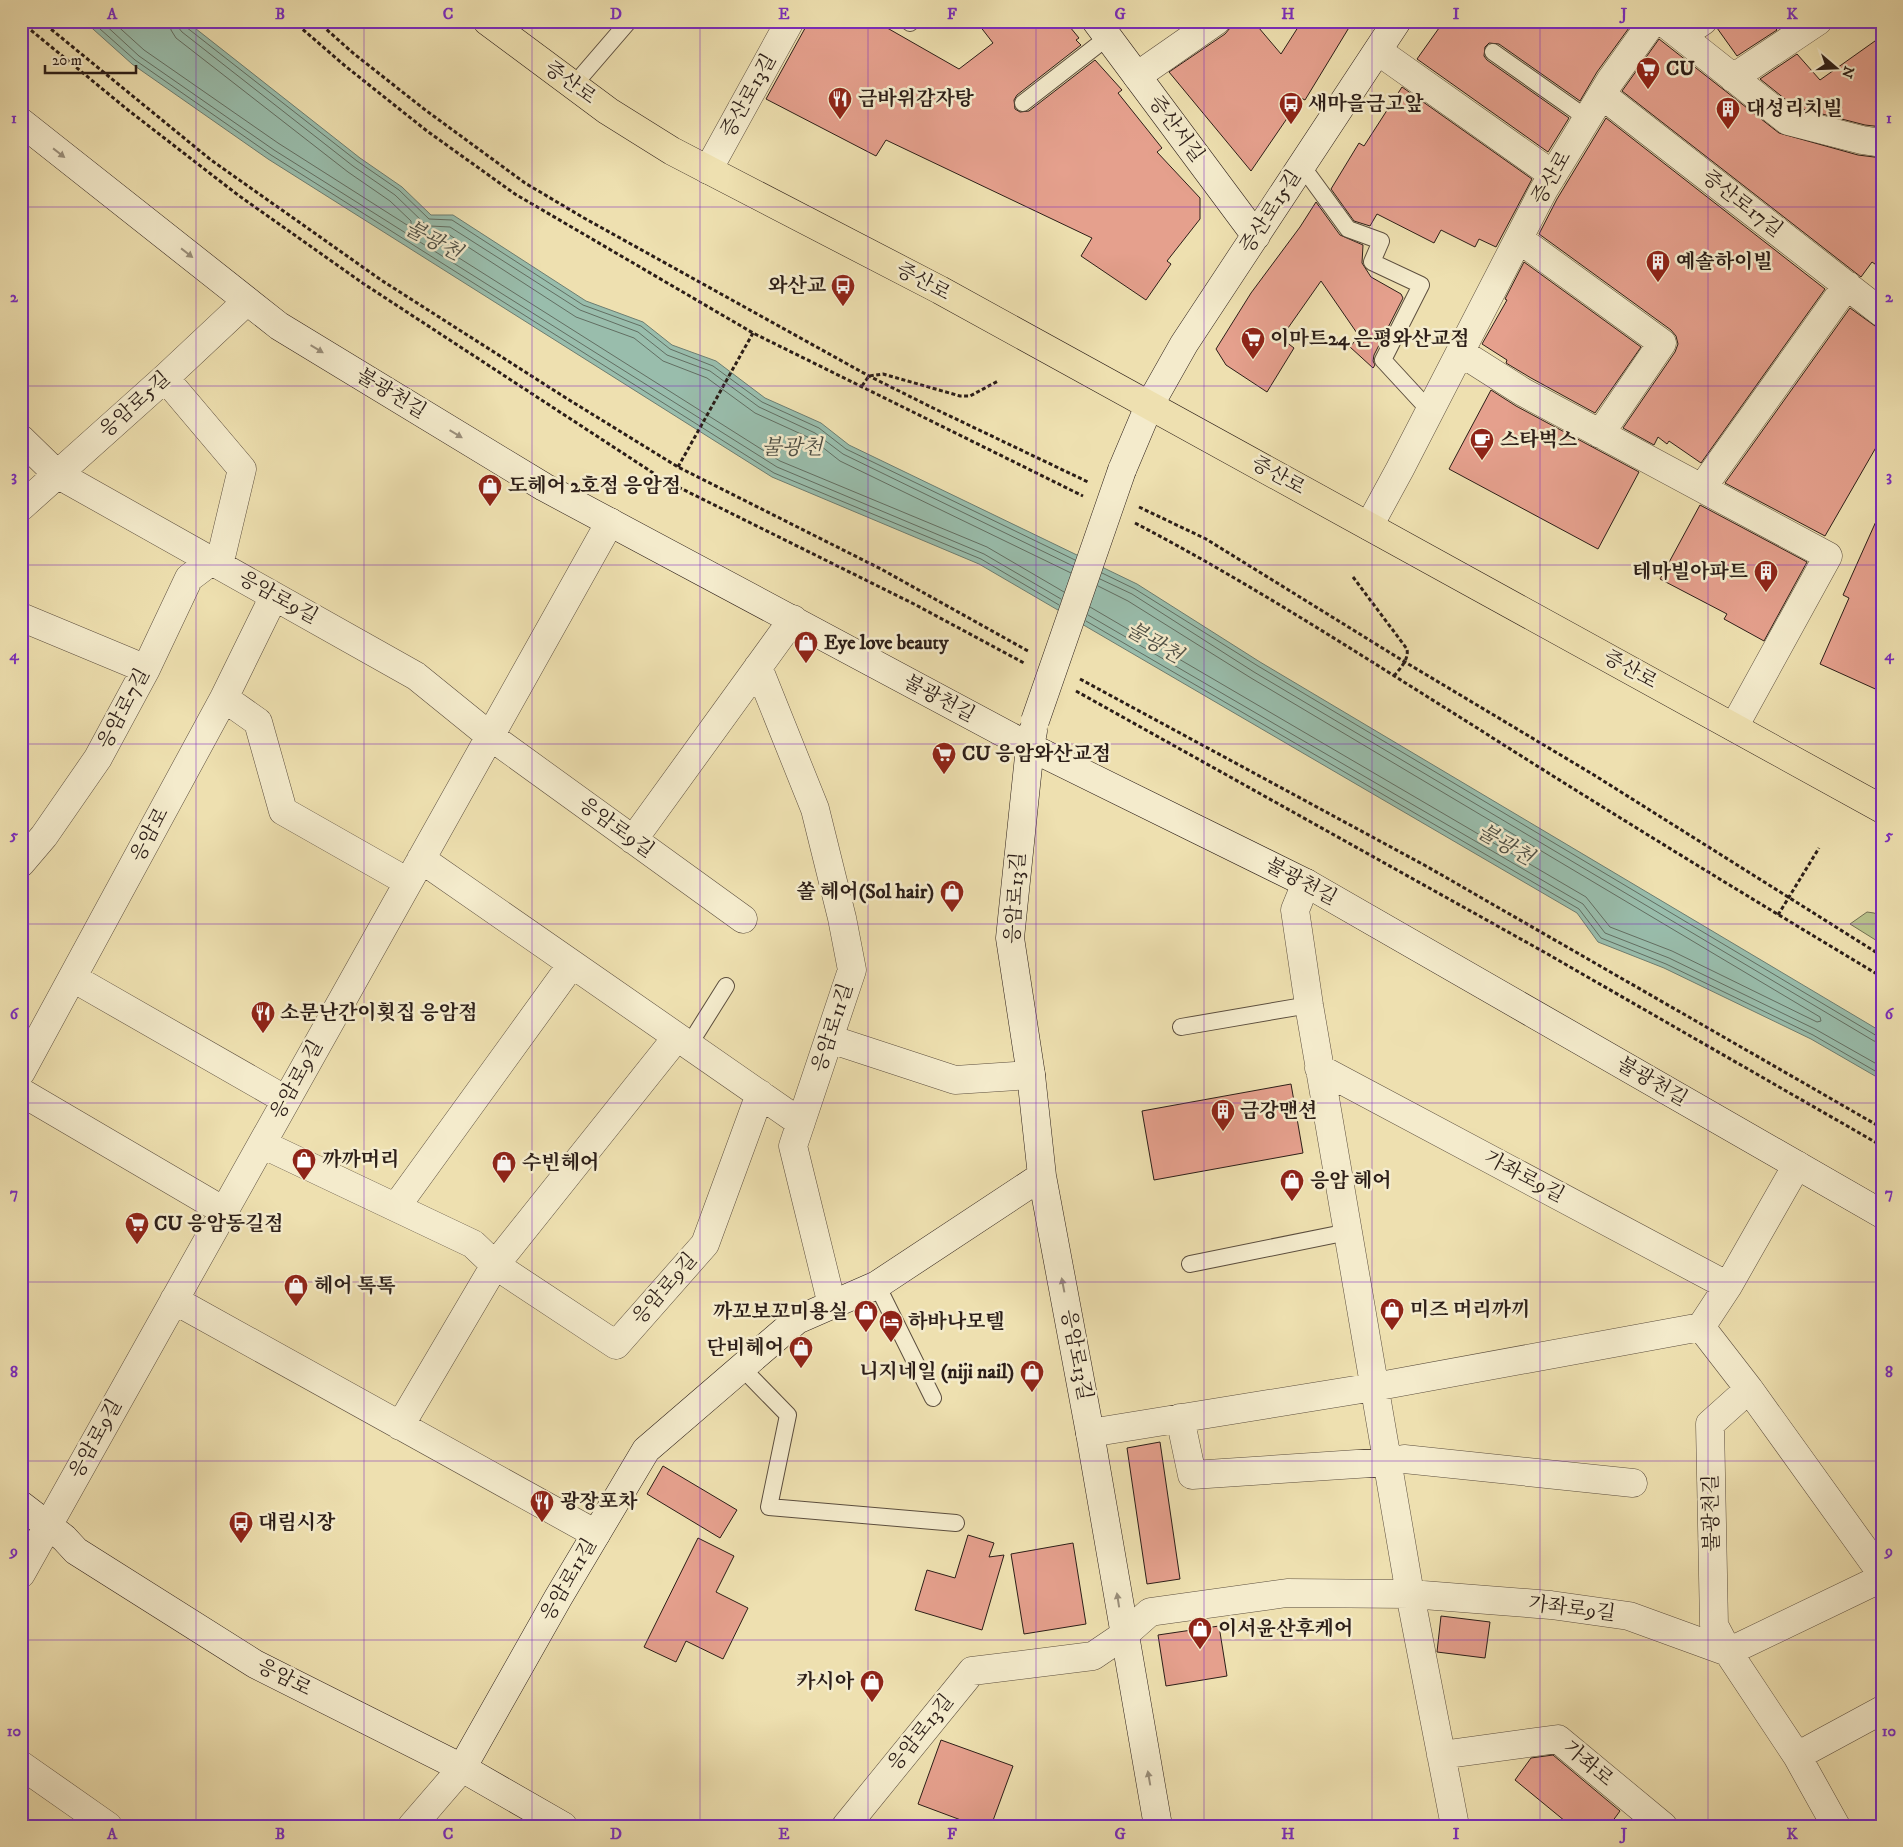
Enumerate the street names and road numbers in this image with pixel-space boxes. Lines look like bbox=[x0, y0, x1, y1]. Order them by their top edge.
street label: 증산로13길 bbox=[716, 50, 782, 142]
street label: 증산로 bbox=[539, 56, 601, 110]
street label: 증산서길 bbox=[1143, 91, 1209, 167]
street label: 증산로 bbox=[1527, 147, 1577, 209]
street label: 증산로17길 bbox=[1697, 165, 1787, 243]
street label: 증산로15길 bbox=[1235, 166, 1307, 258]
street label: 증산로 bbox=[892, 257, 954, 307]
street label: 불광천길 bbox=[351, 363, 431, 425]
street label: 응암로5길 bbox=[94, 367, 176, 443]
street label: 증산로 bbox=[1247, 451, 1309, 501]
street label: 응암로9길 bbox=[234, 566, 322, 630]
street label: 증산로 bbox=[1599, 645, 1661, 695]
street label: 응암로7길 bbox=[92, 664, 156, 754]
street label: 불광천길 bbox=[899, 670, 979, 728]
street label: 응암로9길 bbox=[573, 792, 659, 864]
street label: 응암로 bbox=[125, 804, 175, 866]
street label: 응암로13길 bbox=[1000, 851, 1032, 945]
street label: 불광천길 bbox=[1261, 853, 1341, 911]
street label: 응암로11길 bbox=[807, 980, 859, 1076]
street label: 응암로9길 bbox=[265, 1036, 329, 1124]
street label: 불광천길 bbox=[1612, 1052, 1692, 1112]
street label: 가좌로9길 bbox=[1480, 1145, 1568, 1209]
street label: 응암로9길 bbox=[627, 1248, 703, 1330]
street label: 응암로13길 bbox=[1055, 1307, 1097, 1403]
street label: 응암로9길 bbox=[64, 1395, 128, 1483]
street label: 불광천길 bbox=[1699, 1474, 1725, 1552]
street label: 응암로11길 bbox=[535, 1534, 603, 1626]
street label: 가좌로9길 bbox=[1527, 1591, 1617, 1627]
street label: 응암로 bbox=[252, 1654, 316, 1702]
street label: 응암로13길 bbox=[882, 1689, 960, 1777]
street label: 가좌로 bbox=[1558, 1736, 1618, 1792]

